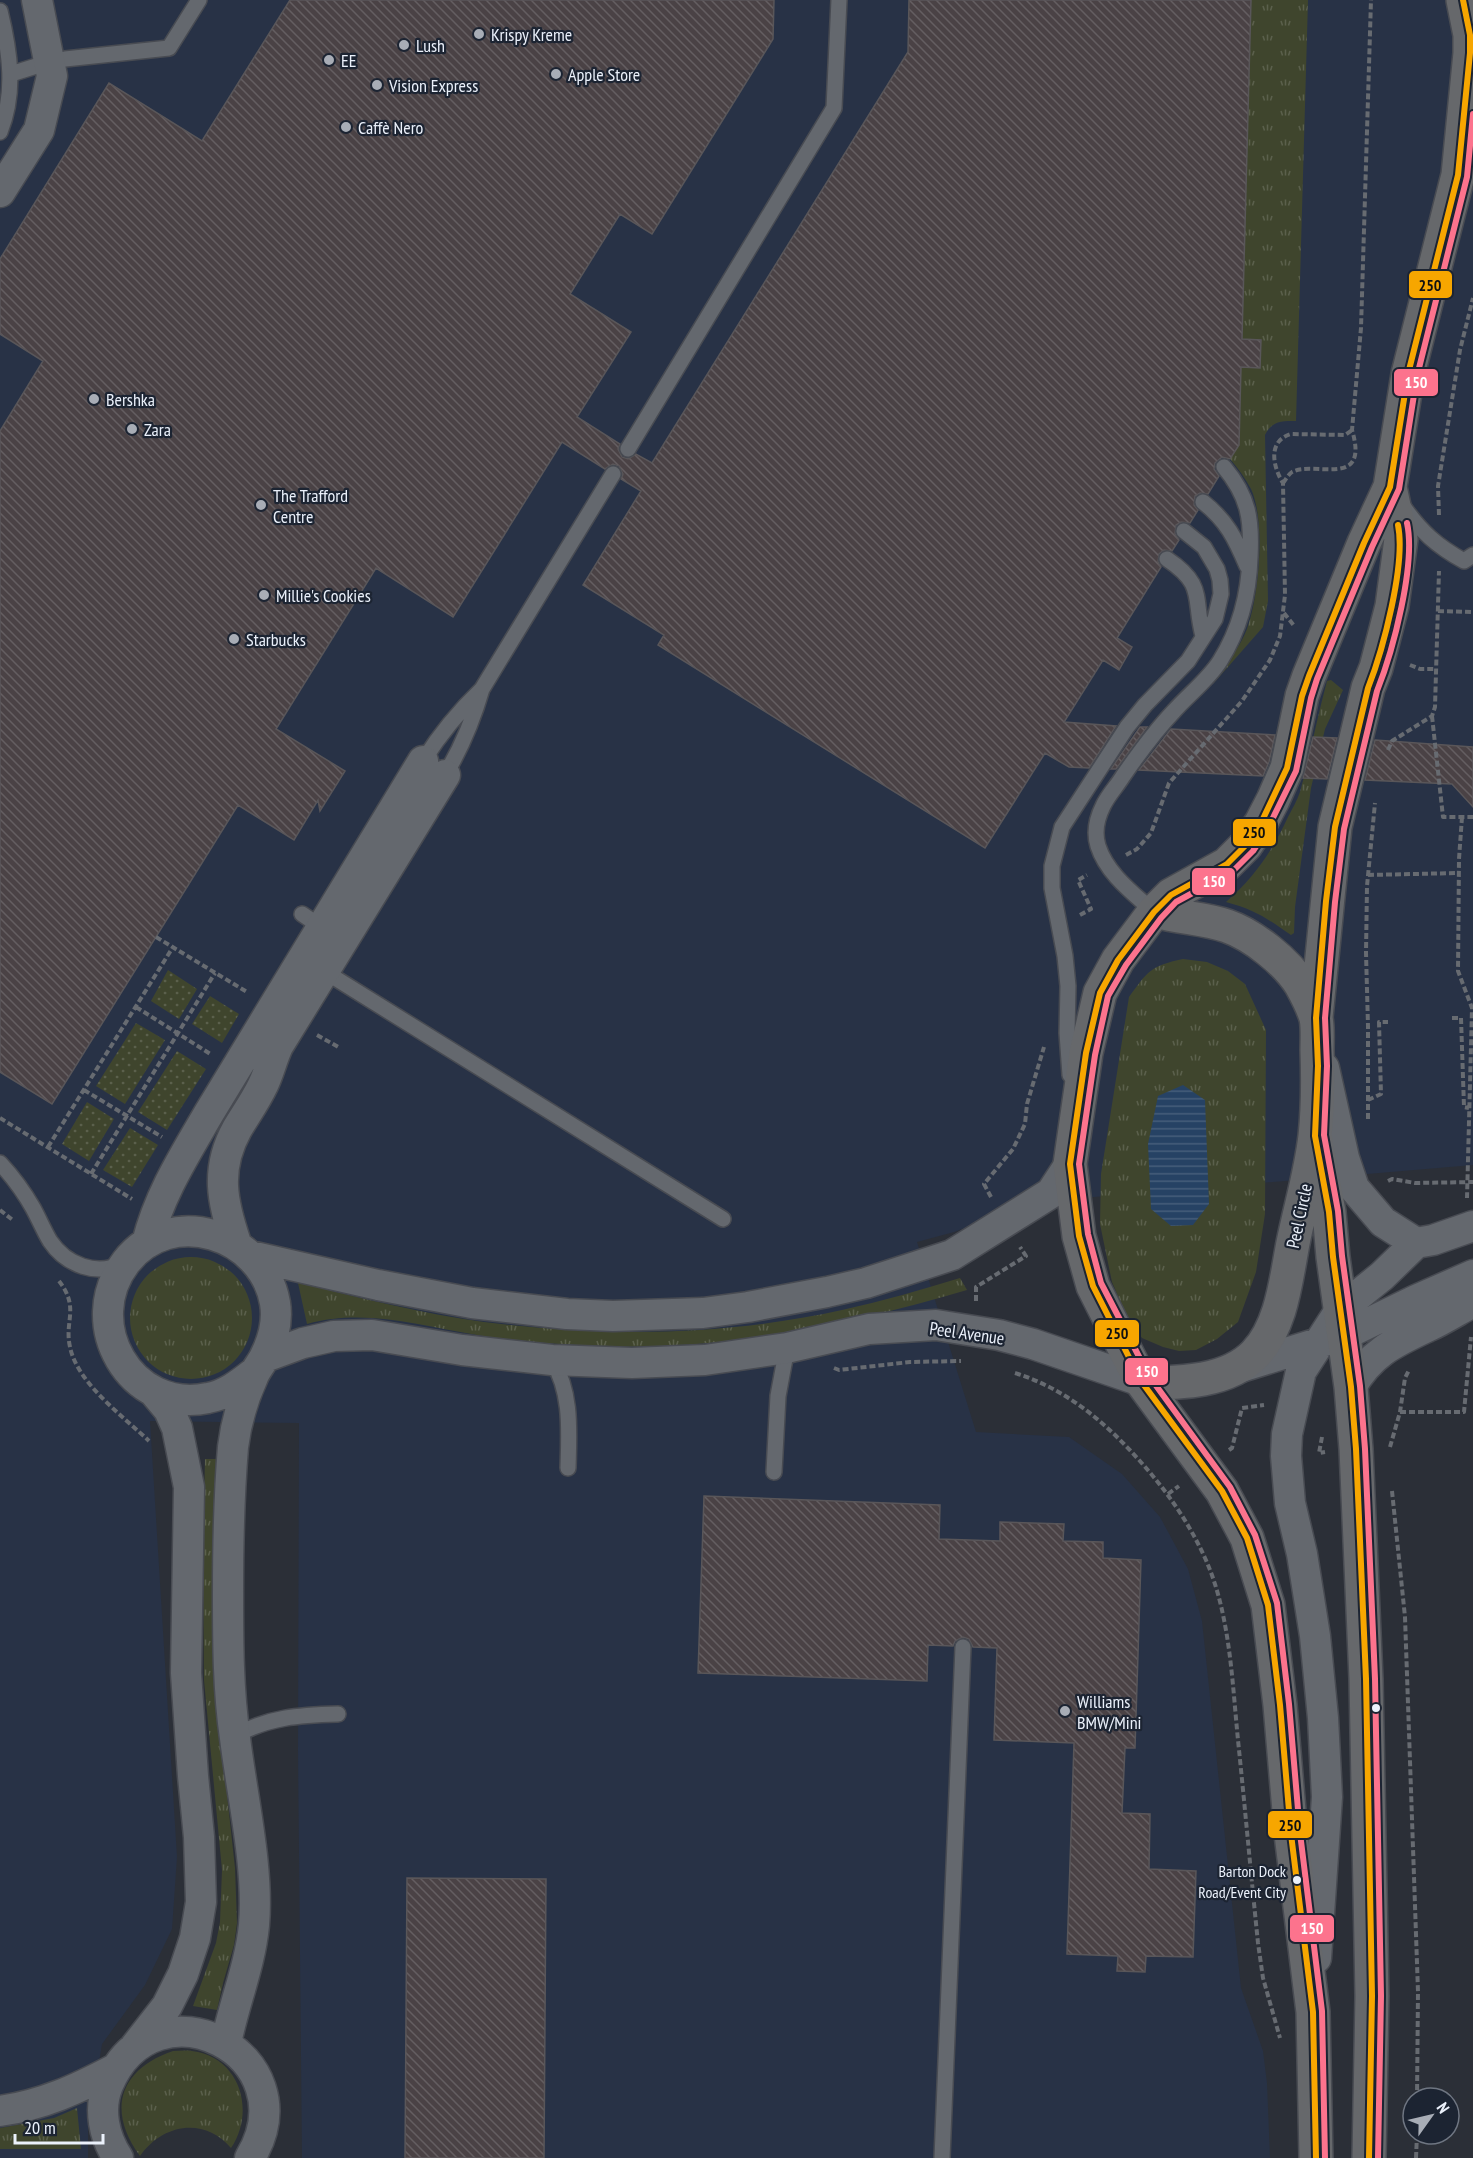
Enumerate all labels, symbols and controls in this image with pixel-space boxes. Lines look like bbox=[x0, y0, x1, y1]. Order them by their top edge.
place label: Krispy Kreme bbox=[491, 23, 572, 46]
marker: Krispy Kreme bbox=[472, 27, 486, 41]
place label: Lush bbox=[416, 34, 445, 57]
marker: Lush bbox=[397, 38, 411, 52]
place label: EE bbox=[341, 49, 356, 72]
marker: EE bbox=[322, 53, 336, 67]
place label: Apple Store bbox=[568, 63, 640, 86]
marker: Apple Store bbox=[549, 67, 563, 81]
place label: Vision Express bbox=[388, 74, 478, 97]
marker: Vision Express bbox=[370, 78, 384, 92]
place label: Caffè Nero bbox=[358, 116, 424, 139]
marker: Caffè Nero bbox=[339, 120, 353, 134]
line badge: 250 bbox=[1408, 270, 1453, 299]
text: 250 bbox=[1419, 275, 1442, 295]
line badge: 150 bbox=[1393, 368, 1439, 397]
text: 150 bbox=[1405, 372, 1428, 392]
place label: Bershka bbox=[106, 388, 155, 411]
marker: Bershka bbox=[87, 392, 101, 406]
place label: Zara bbox=[144, 418, 171, 441]
marker: Zara bbox=[125, 422, 139, 436]
place label: The Trafford Centre bbox=[273, 484, 348, 528]
marker: The Trafford Centre bbox=[254, 498, 268, 512]
place label: Millie's Cookies bbox=[276, 584, 371, 607]
marker: Millie's Cookies bbox=[257, 588, 271, 602]
place label: Starbucks bbox=[246, 628, 306, 651]
marker: Starbucks bbox=[227, 632, 241, 646]
line badge: 250 bbox=[1232, 818, 1277, 847]
text: 250 bbox=[1243, 822, 1266, 842]
line badge: 150 bbox=[1191, 867, 1236, 896]
text: 150 bbox=[1203, 871, 1226, 891]
street label: Peel Circle bbox=[1281, 1182, 1317, 1250]
street label: Peel Avenue bbox=[928, 1316, 1006, 1350]
line badge: 250 bbox=[1094, 1319, 1140, 1348]
text: 250 bbox=[1106, 1323, 1129, 1343]
line badge: 150 bbox=[1124, 1357, 1169, 1386]
text: 150 bbox=[1136, 1361, 1159, 1381]
place label: Williams BMW/Mini bbox=[1077, 1690, 1142, 1734]
unlabelled marker bbox=[1370, 1702, 1382, 1714]
marker: Williams BMW/Mini bbox=[1058, 1704, 1072, 1718]
line badge: 250 bbox=[1267, 1810, 1313, 1839]
text: 250 bbox=[1279, 1815, 1302, 1835]
place label: Barton Dock Road/Event City bbox=[1198, 1861, 1287, 1902]
marker: Barton Dock Road/Event City bbox=[1291, 1874, 1303, 1886]
line badge: 150 bbox=[1289, 1914, 1335, 1943]
text: 150 bbox=[1301, 1918, 1324, 1938]
north arrow bbox=[1401, 2086, 1461, 2146]
text: N bbox=[1433, 2098, 1454, 2117]
scale bar bbox=[15, 2107, 104, 2145]
text: 20 m bbox=[24, 2116, 56, 2139]

